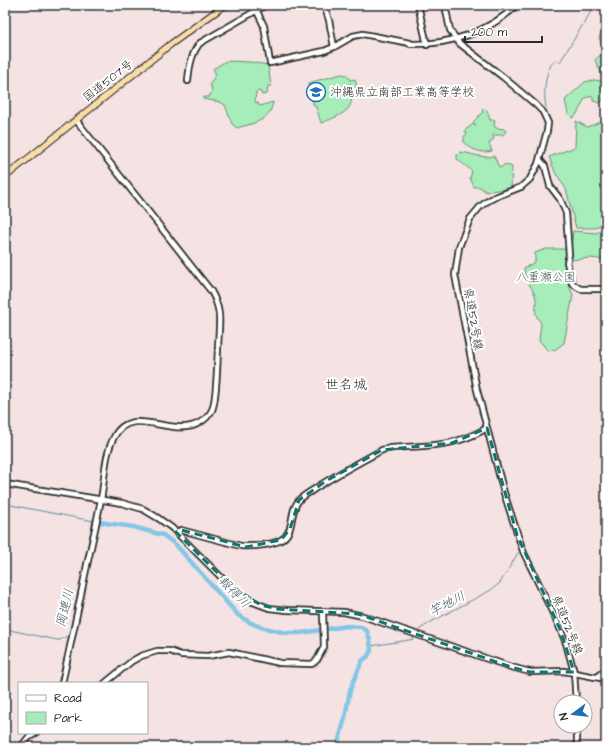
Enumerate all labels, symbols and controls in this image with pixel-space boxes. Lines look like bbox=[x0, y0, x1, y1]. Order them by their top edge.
scale bar bbox=[465, 18, 542, 44]
text: 200 m bbox=[471, 24, 508, 41]
street label: 国道507号 bbox=[79, 56, 137, 106]
school or university icon: 沖縄県立南部工業高等学校 bbox=[305, 81, 327, 103]
place label: 沖縄県立南部工業高等学校 bbox=[330, 84, 474, 101]
park label: 八重瀬公園 bbox=[516, 269, 576, 286]
street label: 県道52号線 bbox=[459, 286, 487, 352]
district label: 世名城 bbox=[325, 375, 367, 395]
water label: 報得川 bbox=[214, 572, 254, 612]
water label: 岡連川 bbox=[52, 587, 78, 629]
water label: 竿地川 bbox=[426, 587, 468, 621]
street label: 県道52号線 bbox=[547, 592, 587, 658]
legend bbox=[18, 682, 148, 734]
text: Road bbox=[54, 690, 82, 707]
north arrow bbox=[553, 694, 593, 734]
text: Park bbox=[54, 710, 82, 727]
text: N bbox=[556, 711, 572, 722]

